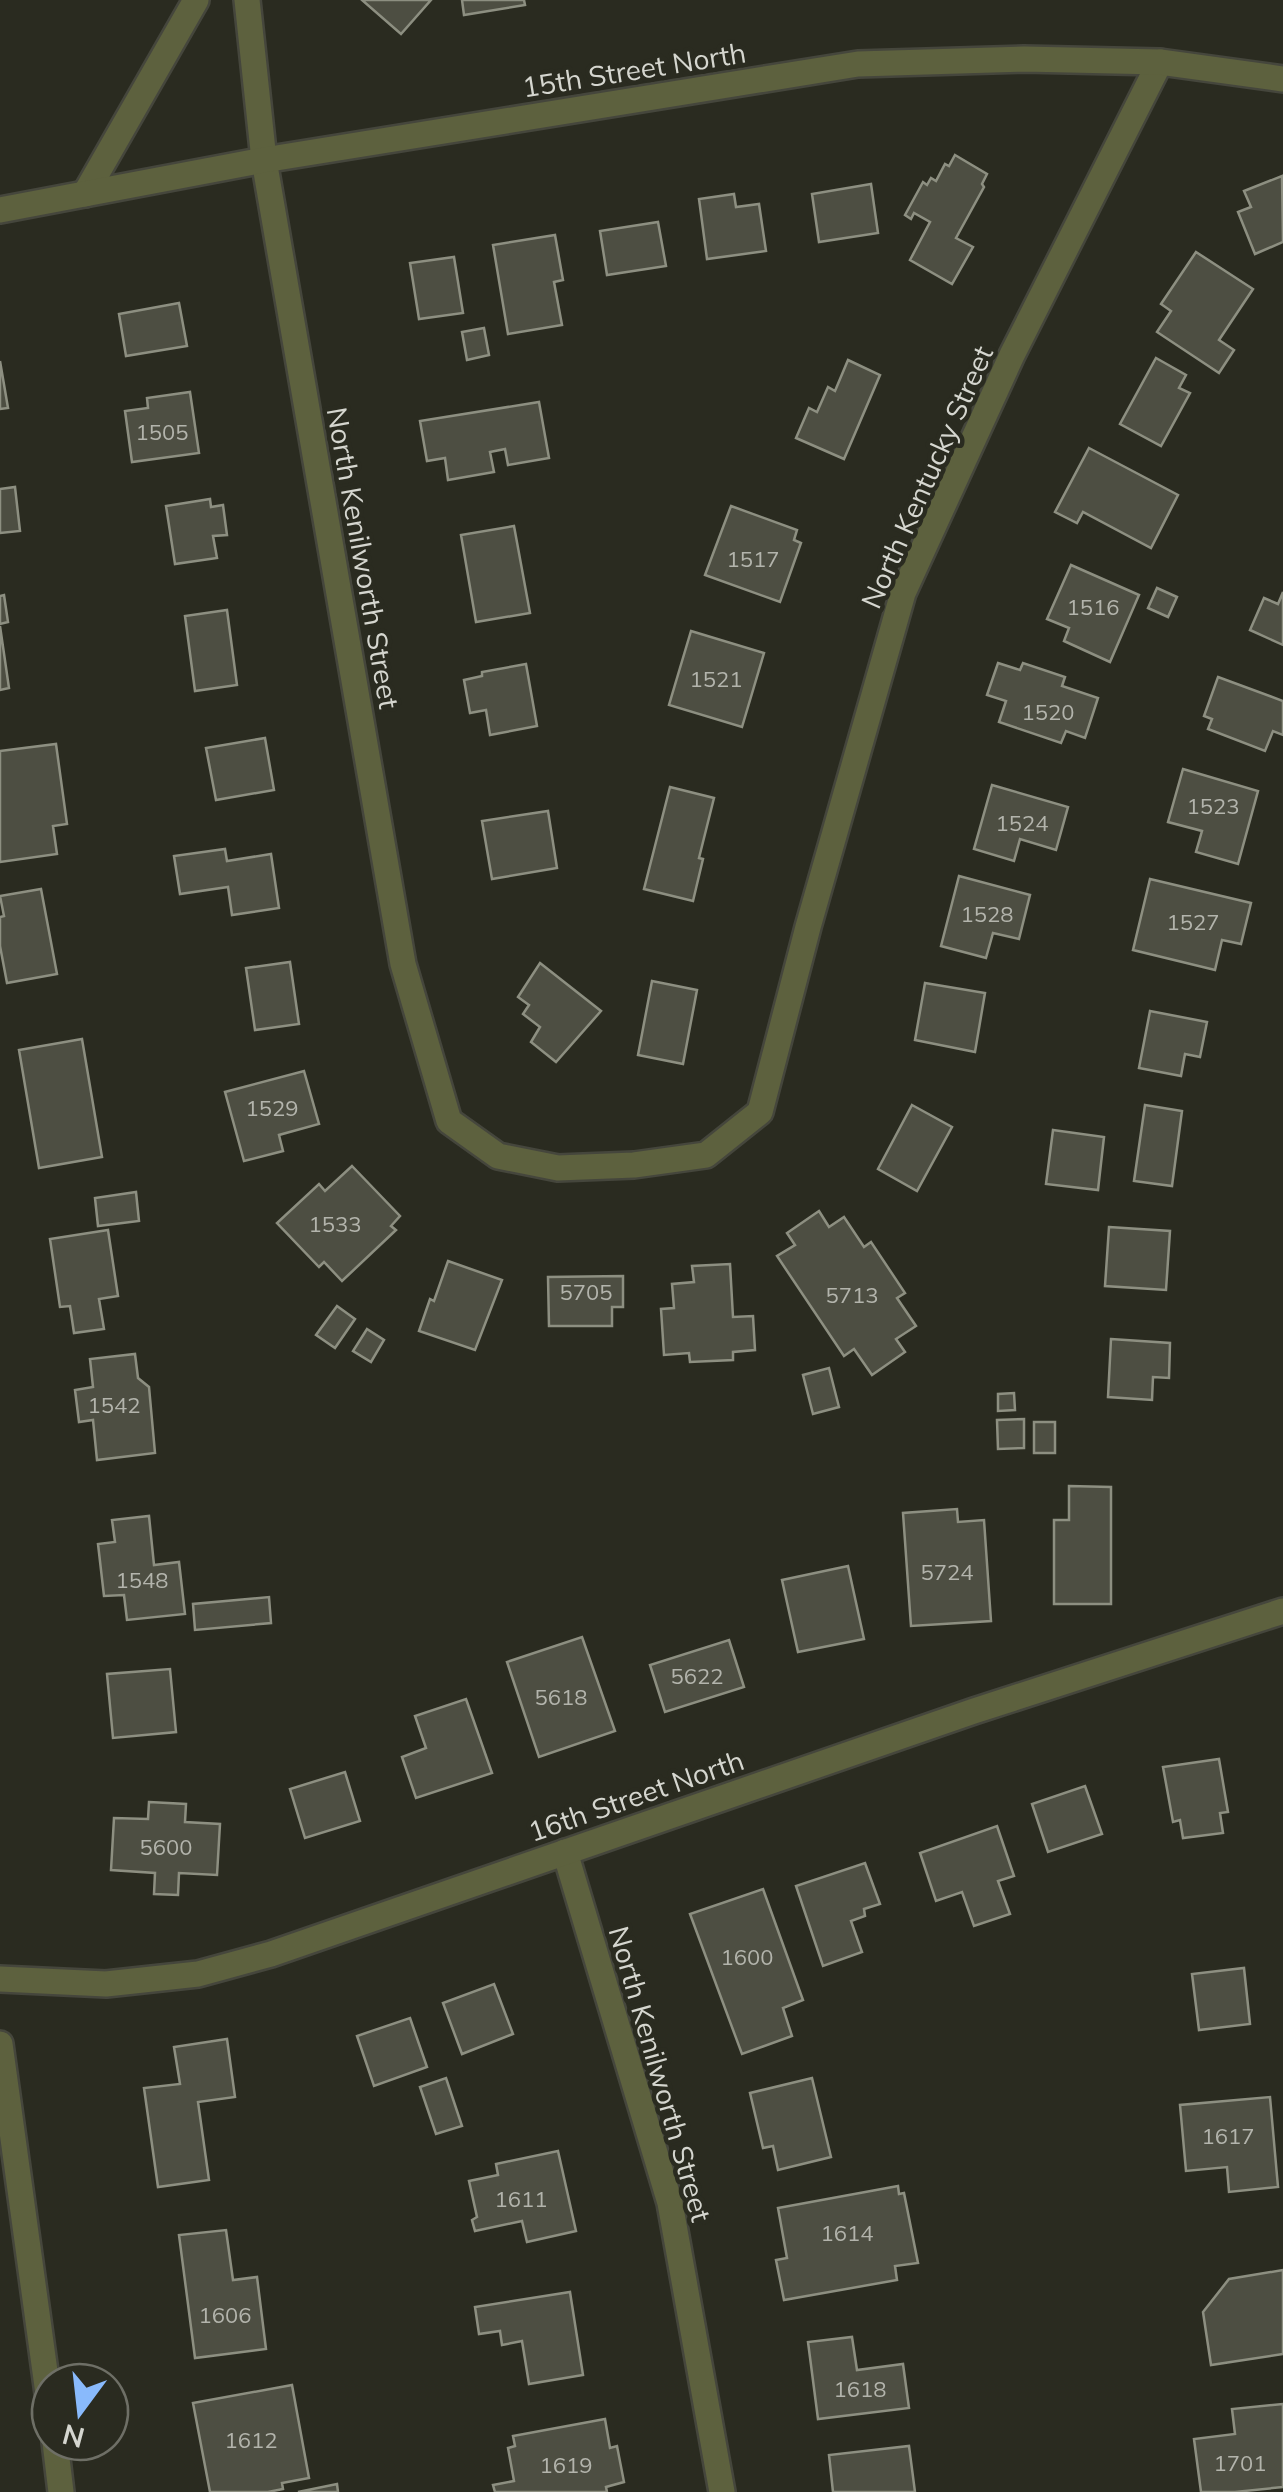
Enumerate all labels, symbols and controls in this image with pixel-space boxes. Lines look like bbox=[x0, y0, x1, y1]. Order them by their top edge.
street label: 15th Street North bbox=[520, 35, 748, 104]
street label: North Kentucky Street bbox=[853, 340, 1000, 614]
street label: North Kenilworth Street bbox=[320, 404, 407, 712]
house number: 1505 bbox=[136, 418, 188, 446]
house number: 1517 bbox=[727, 545, 779, 573]
house number: 1516 bbox=[1067, 593, 1119, 621]
house number: 1521 bbox=[690, 665, 742, 693]
house number: 1520 bbox=[1022, 698, 1074, 726]
house number: 1523 bbox=[1187, 792, 1239, 820]
house number: 1524 bbox=[996, 809, 1048, 837]
house number: 1528 bbox=[961, 900, 1013, 928]
house number: 1527 bbox=[1167, 908, 1219, 936]
house number: 1529 bbox=[246, 1094, 298, 1122]
house number: 1533 bbox=[309, 1210, 361, 1238]
house number: 5705 bbox=[560, 1278, 612, 1306]
house number: 5713 bbox=[826, 1281, 878, 1309]
house number: 1542 bbox=[88, 1391, 140, 1419]
house number: 5724 bbox=[921, 1558, 973, 1586]
house number: 1548 bbox=[116, 1566, 168, 1594]
house number: 5622 bbox=[671, 1662, 723, 1690]
house number: 5618 bbox=[535, 1683, 587, 1711]
street label: 16th Street North bbox=[523, 1742, 748, 1849]
house number: 5600 bbox=[140, 1833, 192, 1861]
street label: North Kenilworth Street bbox=[602, 1922, 719, 2226]
house number: 1600 bbox=[721, 1943, 773, 1971]
house number: 1617 bbox=[1202, 2122, 1254, 2150]
house number: 1611 bbox=[495, 2185, 547, 2213]
house number: 1614 bbox=[821, 2219, 873, 2247]
house number: 1606 bbox=[199, 2301, 251, 2329]
north arrow bbox=[30, 2362, 130, 2462]
house number: 1618 bbox=[834, 2375, 886, 2403]
text: N bbox=[59, 2417, 88, 2456]
house number: 1612 bbox=[225, 2426, 277, 2454]
house number: 1701 bbox=[1214, 2449, 1266, 2477]
house number: 1619 bbox=[540, 2451, 592, 2479]

